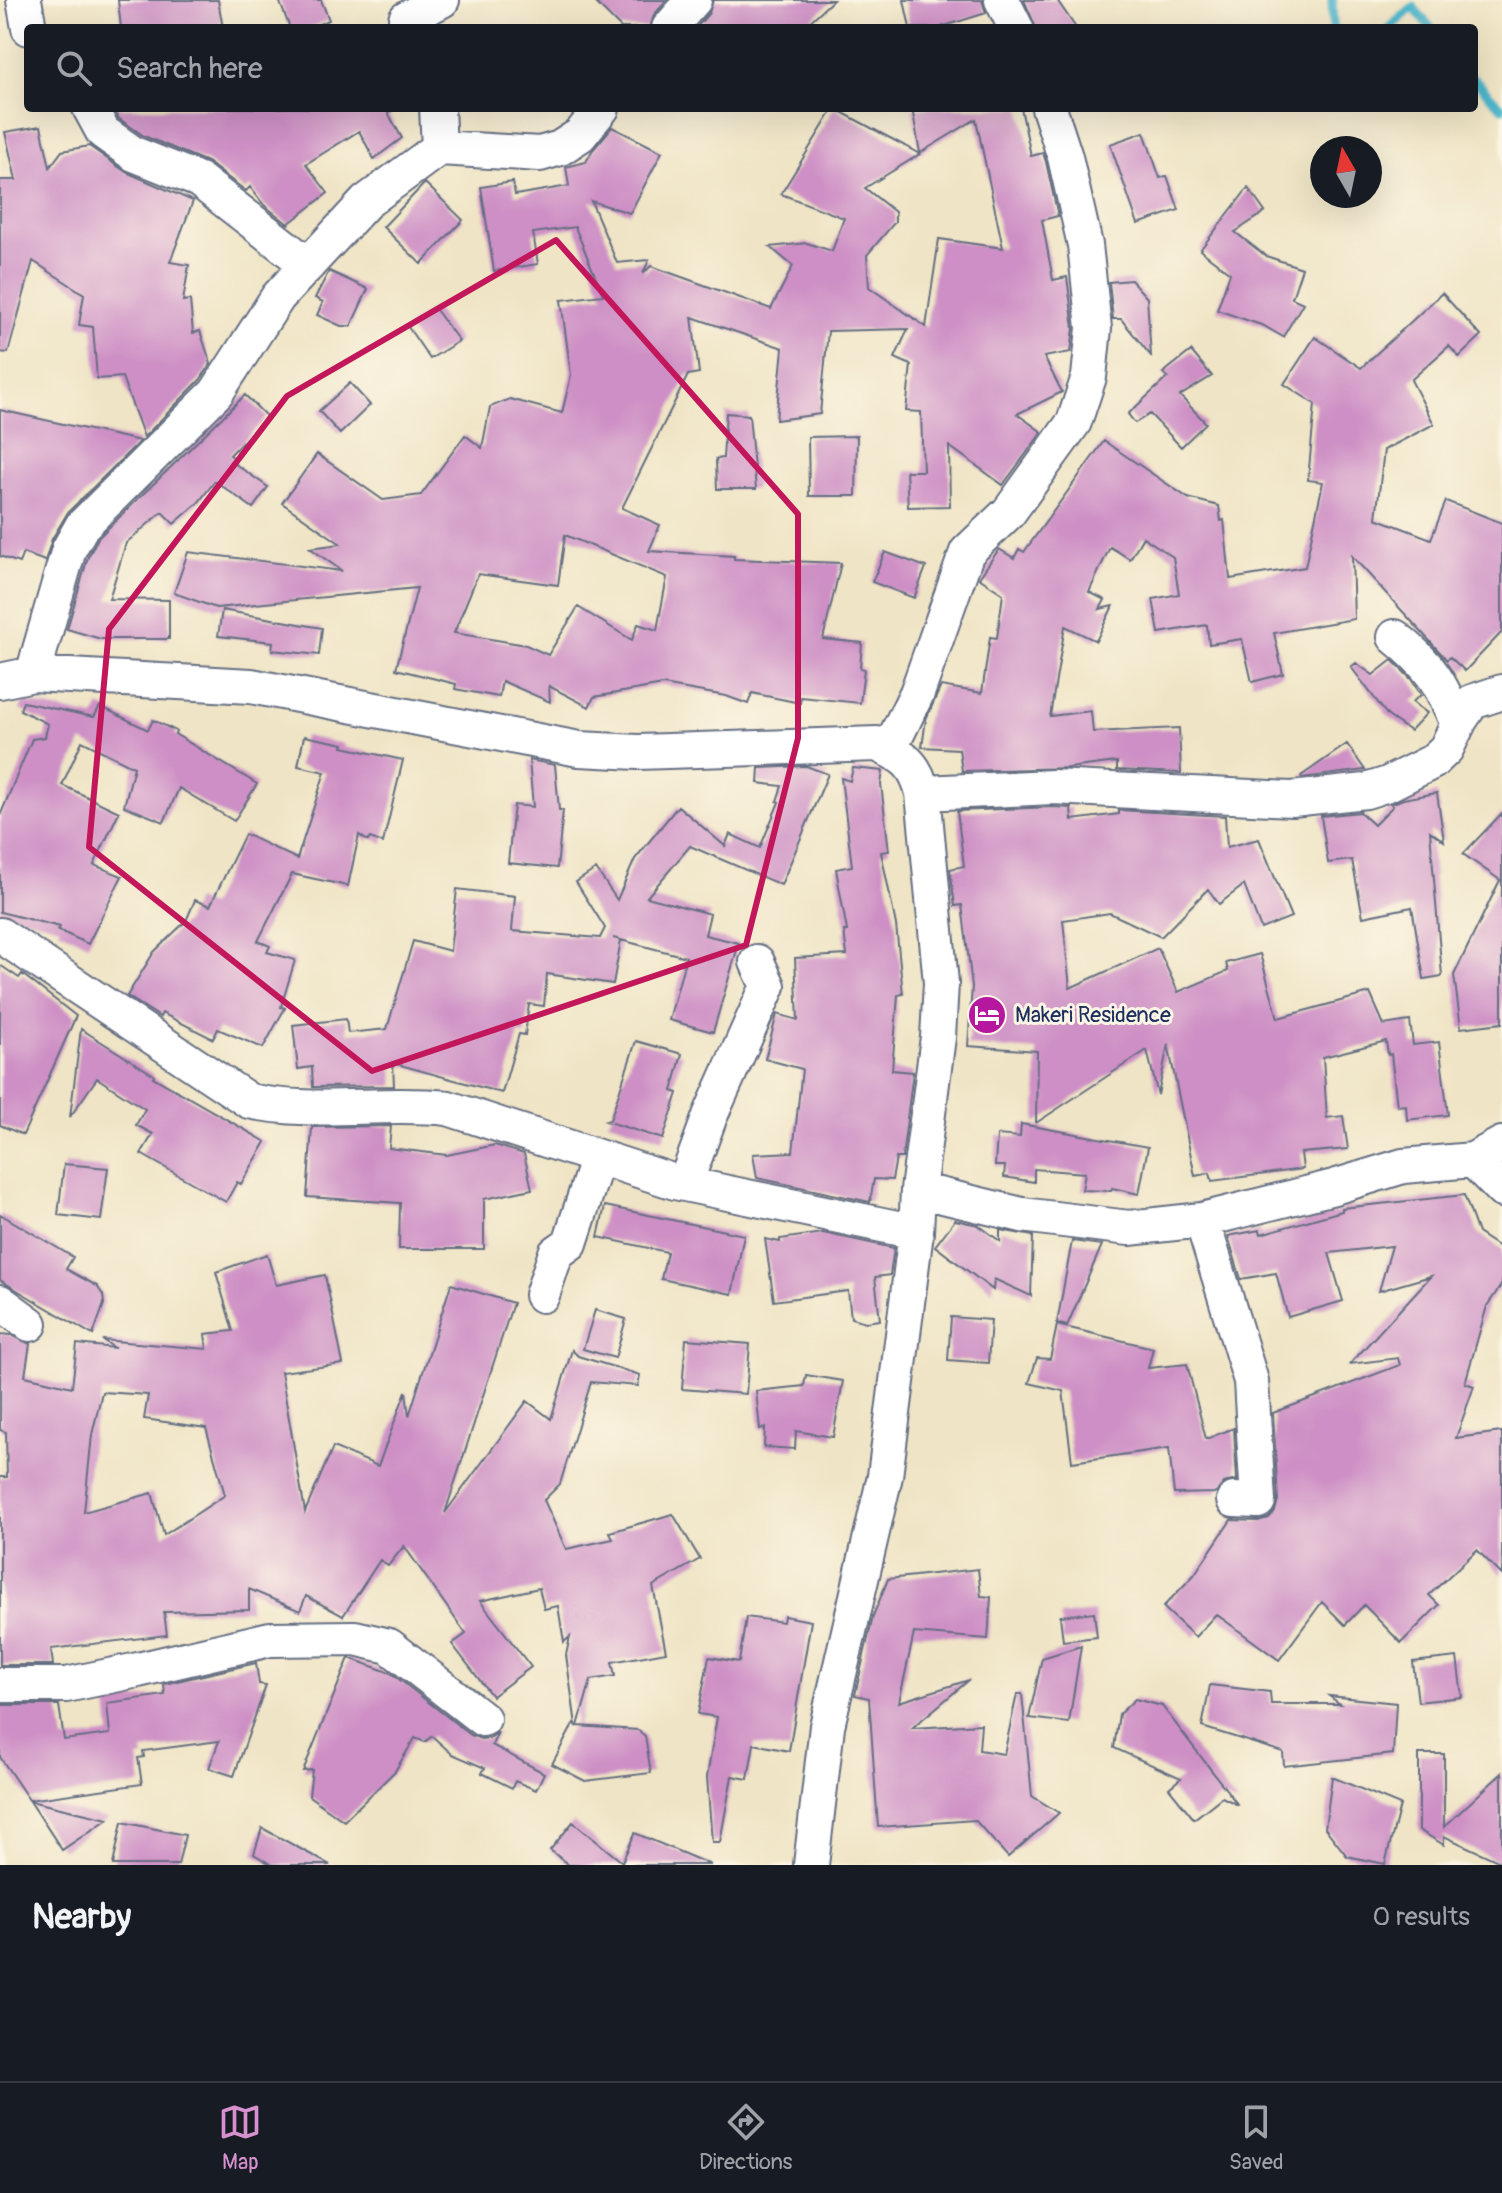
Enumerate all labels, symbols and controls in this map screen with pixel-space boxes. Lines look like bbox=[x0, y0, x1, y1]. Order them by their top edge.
search box bbox=[24, 24, 1478, 112]
icon: search bbox=[52, 46, 96, 90]
text: Search here bbox=[116, 50, 263, 87]
north arrow bbox=[1310, 136, 1382, 208]
hotel icon: Makeri Residence bbox=[966, 994, 1008, 1036]
place label: Makeri Residence bbox=[1015, 1001, 1171, 1029]
text: Nearby bbox=[32, 1896, 131, 1939]
text: 0 results bbox=[1373, 1901, 1470, 1933]
tab: Map bbox=[218, 2100, 262, 2176]
tab: Directions bbox=[699, 2100, 792, 2176]
tab: Saved bbox=[1229, 2100, 1284, 2176]

